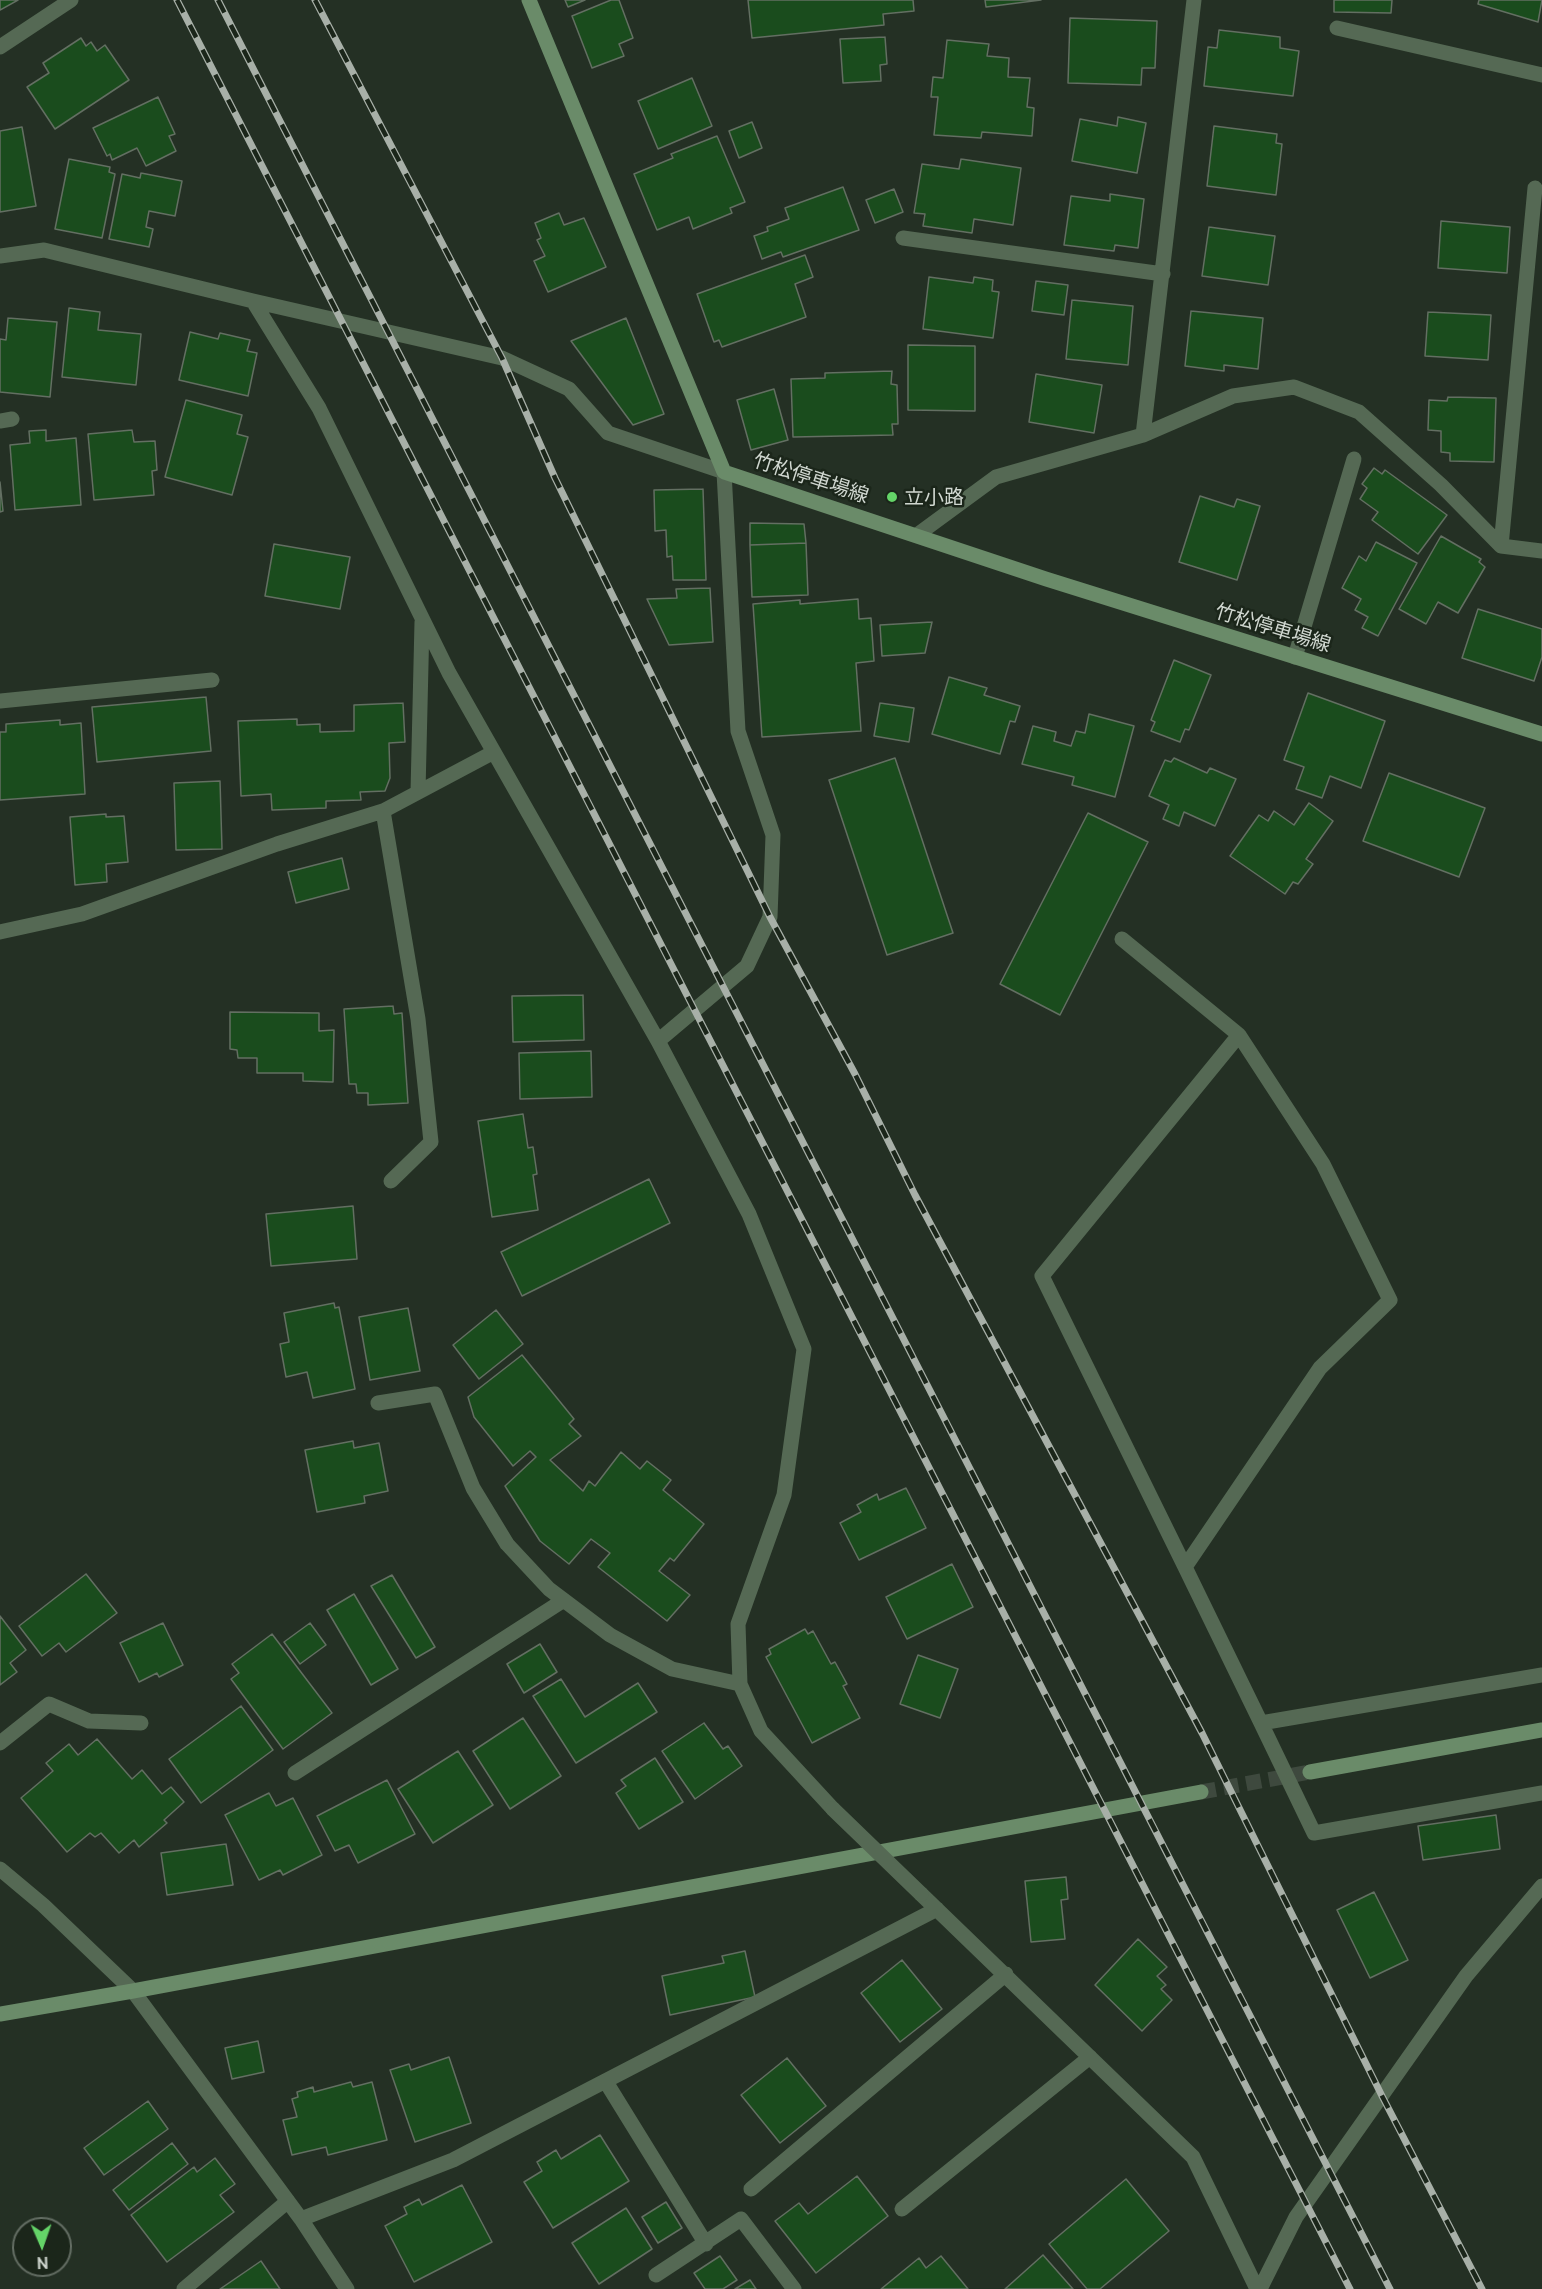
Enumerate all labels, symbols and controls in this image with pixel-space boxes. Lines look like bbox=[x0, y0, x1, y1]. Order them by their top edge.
street label: 竹松停車場線 bbox=[750, 448, 872, 508]
place label: 立小路 bbox=[904, 485, 964, 509]
marker: 立小路 bbox=[885, 490, 899, 504]
street label: 竹松停車場線 bbox=[1212, 599, 1334, 657]
north arrow bbox=[12, 2217, 72, 2277]
text: N bbox=[36, 2254, 49, 2272]

